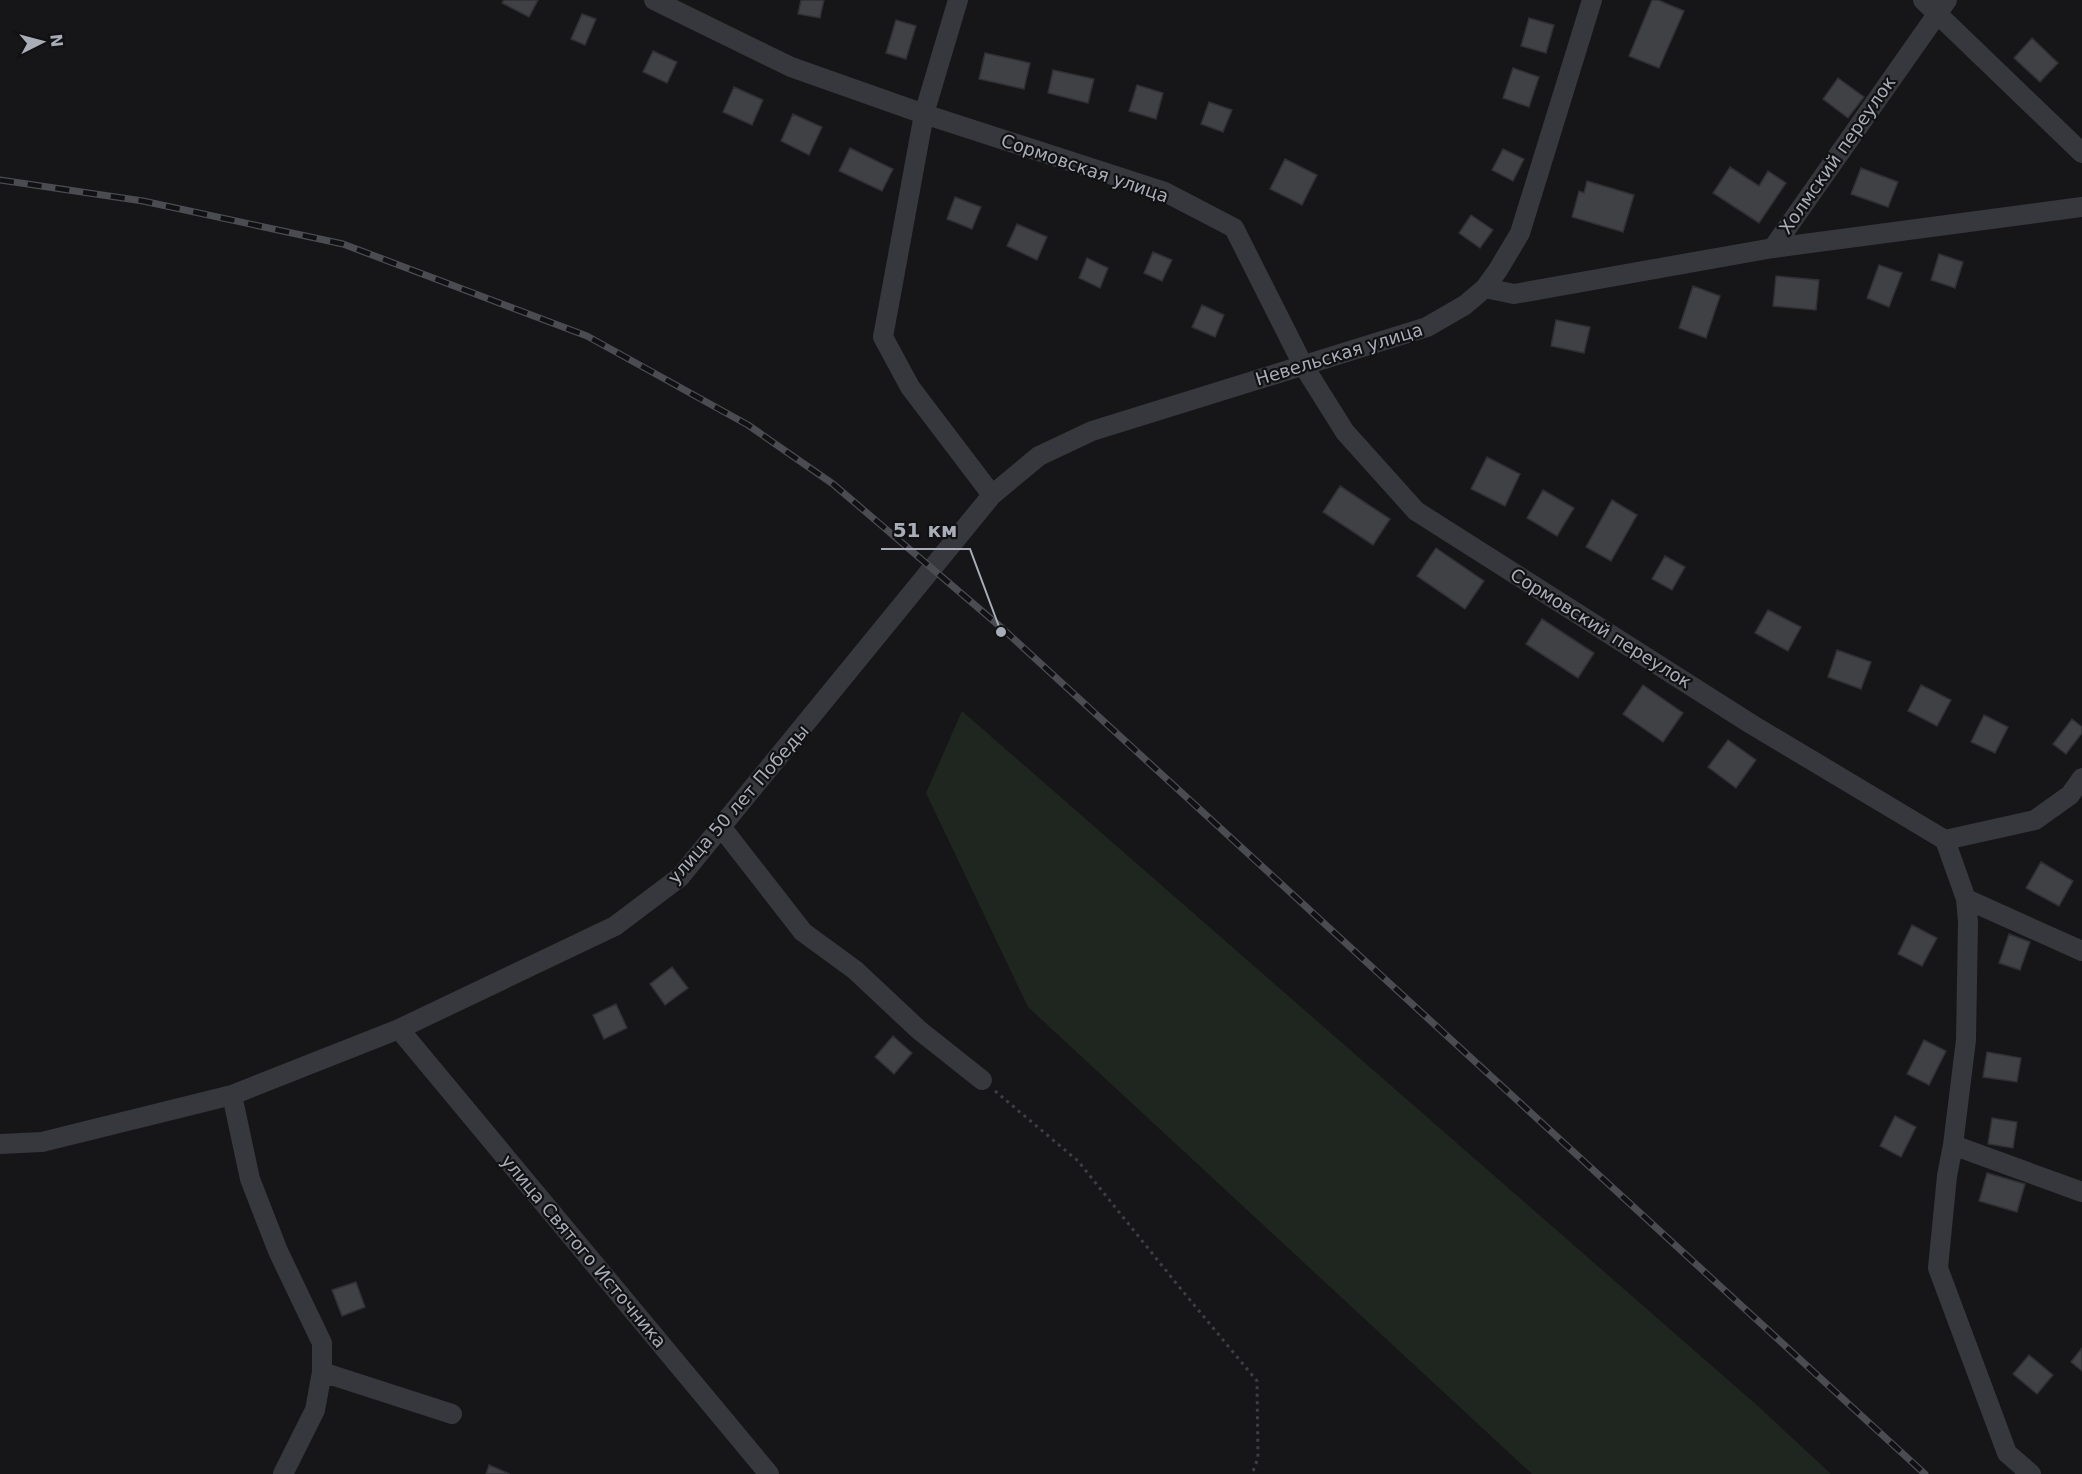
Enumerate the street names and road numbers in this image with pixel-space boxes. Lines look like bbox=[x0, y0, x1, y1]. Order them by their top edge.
street label: Холмский переулок bbox=[1775, 72, 1900, 238]
street label: Сормовская улица bbox=[999, 129, 1171, 207]
street label: Невельская улица bbox=[1253, 319, 1425, 389]
street label: Сормовский переулок bbox=[1507, 564, 1695, 692]
street label: улица 50 лет Победы bbox=[663, 720, 813, 888]
street label: улица Святого Источника bbox=[497, 1150, 671, 1352]

